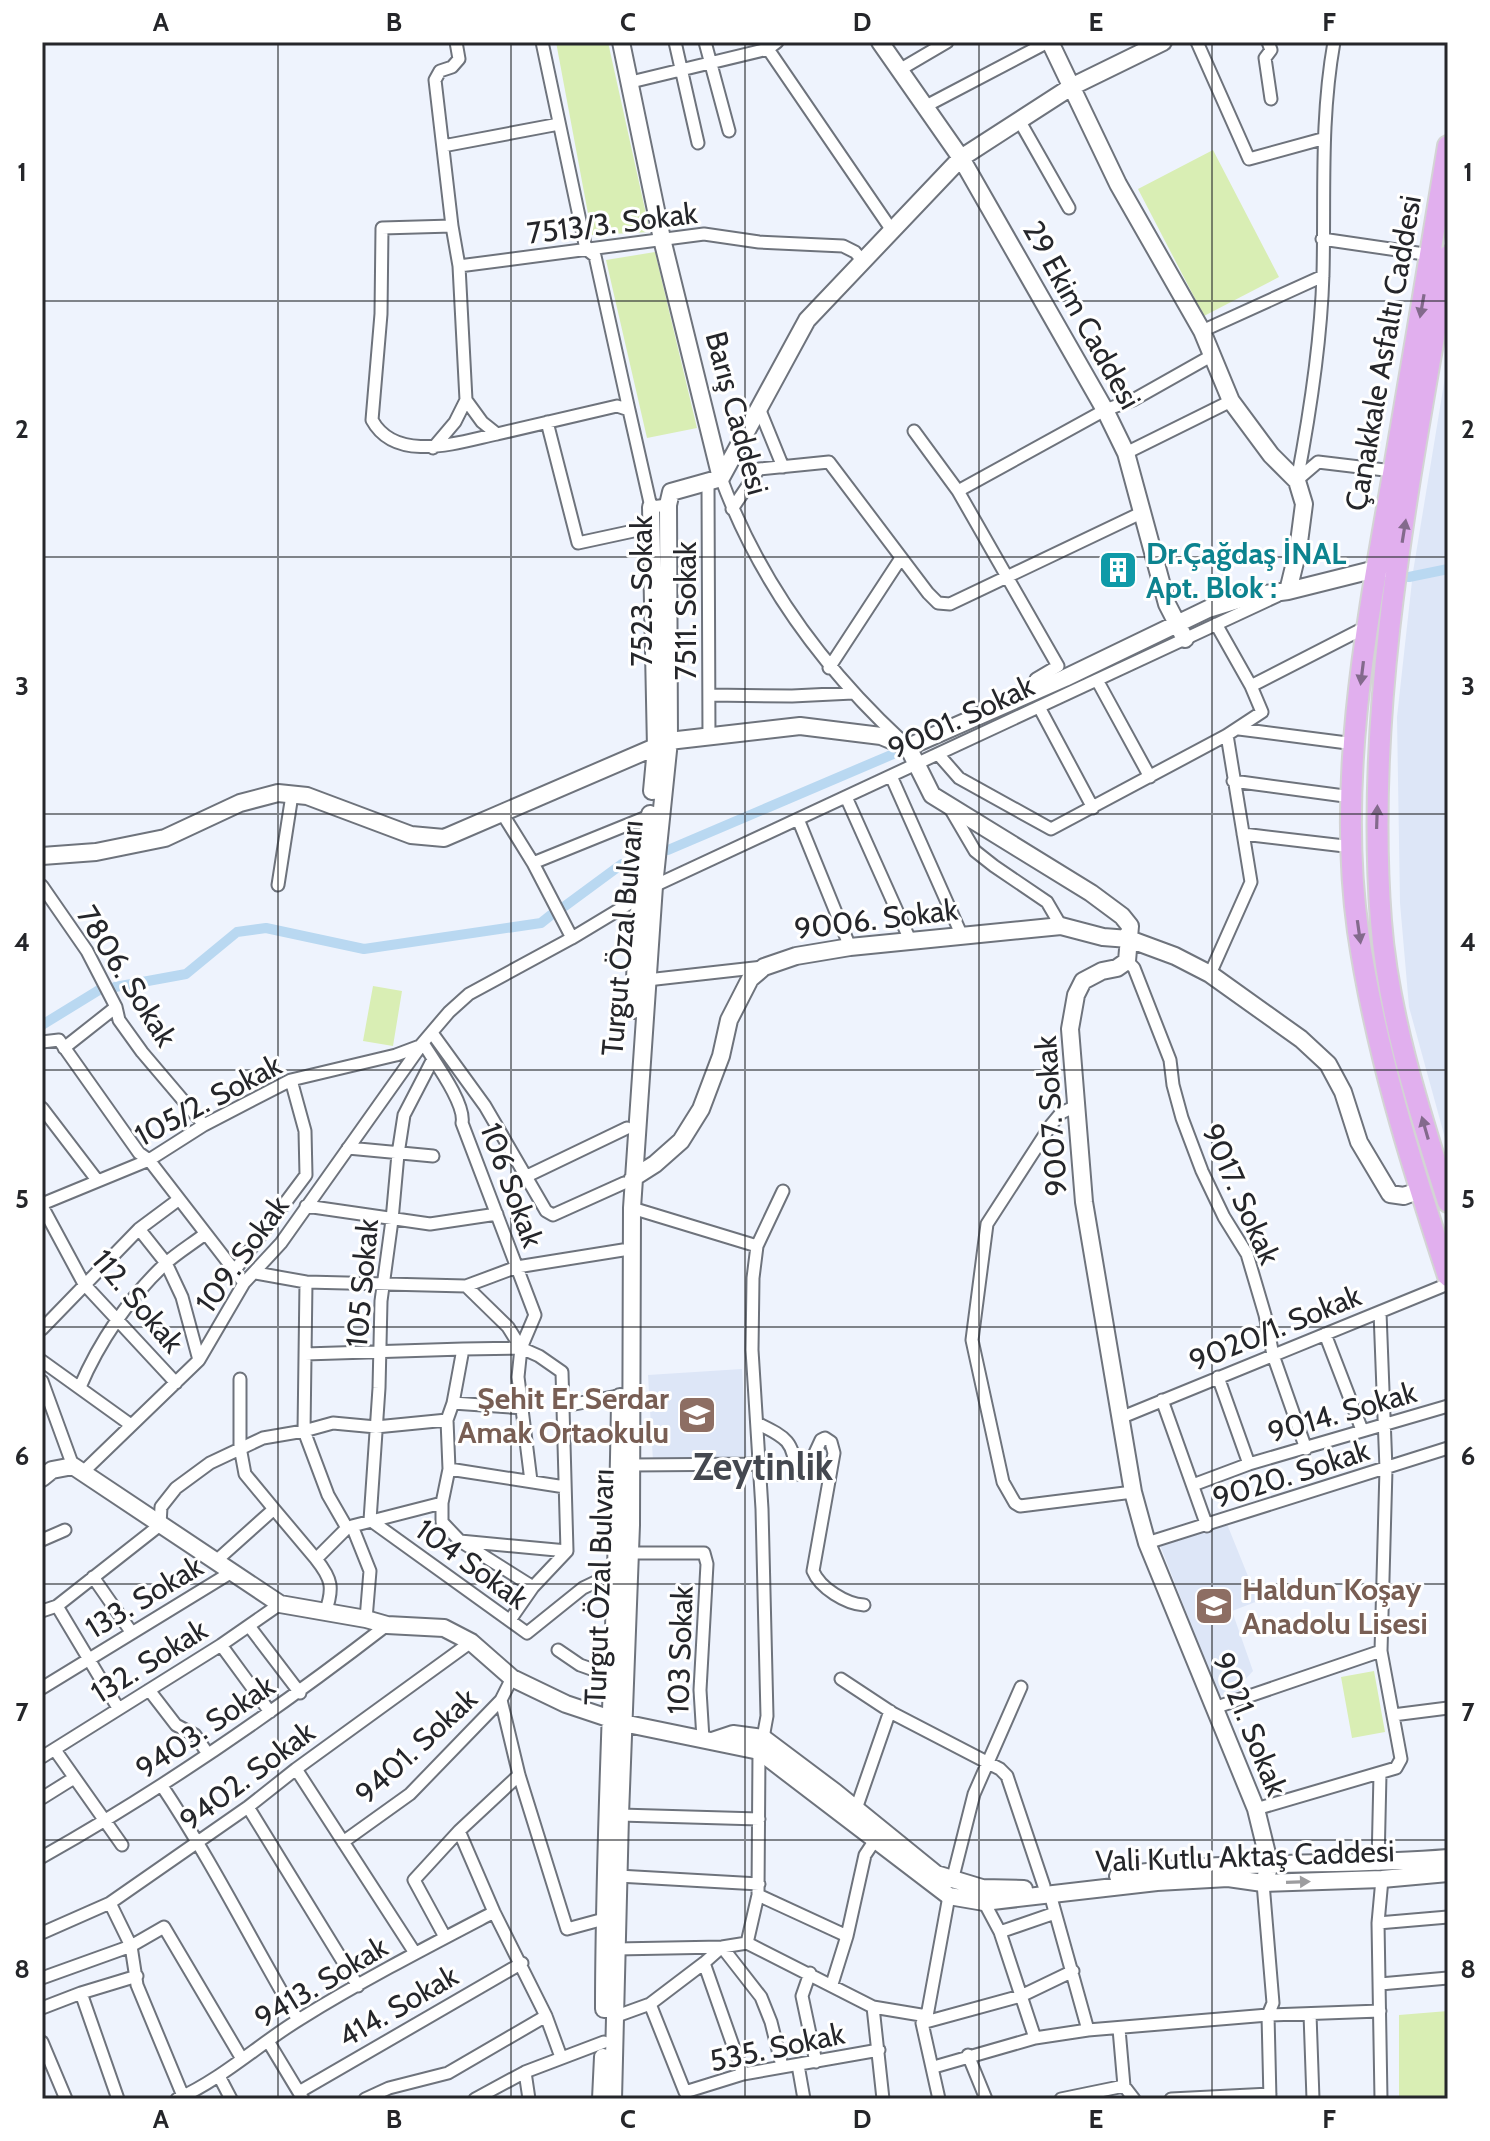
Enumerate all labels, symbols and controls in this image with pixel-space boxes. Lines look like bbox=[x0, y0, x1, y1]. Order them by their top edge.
text: A bbox=[153, 6, 170, 38]
text: B bbox=[386, 6, 402, 38]
text: C bbox=[620, 6, 636, 38]
text: D bbox=[853, 6, 871, 38]
text: E bbox=[1089, 6, 1103, 38]
text: F bbox=[1322, 6, 1336, 38]
text: 1 bbox=[17, 156, 27, 188]
text: 1 bbox=[1463, 156, 1473, 188]
street label: Çanakkale Asfaltı Caddesi bbox=[1337, 192, 1429, 514]
street label: 7513/3. Sokak bbox=[525, 194, 700, 252]
street label: 29 Ekim Caddesi bbox=[1015, 214, 1149, 416]
one-way arrow bbox=[1416, 294, 1428, 319]
street label: Barış Caddesi bbox=[697, 327, 777, 499]
text: 2 bbox=[15, 413, 29, 445]
text: 2 bbox=[1461, 413, 1475, 445]
street label: 7523. Sokak bbox=[623, 515, 660, 667]
one-way arrow bbox=[1398, 518, 1411, 543]
place label: Dr.Çağdaş İNAL Apt. Blok : bbox=[1146, 535, 1346, 606]
street label: 7511. Sokak bbox=[667, 541, 704, 681]
building icon: Dr.Çağdaş İNAL Apt. Blok : bbox=[1097, 549, 1139, 591]
one-way arrow bbox=[1355, 661, 1368, 686]
street label: 9001. Sokak bbox=[882, 667, 1040, 767]
text: 3 bbox=[15, 670, 29, 702]
text: 3 bbox=[1461, 670, 1475, 702]
one-way arrow bbox=[1371, 804, 1384, 829]
street label: Turgut Özal Bulvarı bbox=[593, 819, 651, 1057]
street label: 9006. Sokak bbox=[792, 891, 960, 947]
street label: 7806. Sokak bbox=[69, 899, 185, 1054]
one-way arrow bbox=[1353, 920, 1366, 945]
text: 4 bbox=[14, 926, 30, 958]
text: 4 bbox=[1460, 926, 1476, 958]
street label: 9007. Sokak bbox=[1027, 1034, 1075, 1197]
street label: 105/2. Sokak bbox=[128, 1046, 288, 1154]
one-way arrow bbox=[1419, 1115, 1431, 1140]
street label: 106 Sokak bbox=[472, 1118, 552, 1253]
street label: 9017. Sokak bbox=[1194, 1118, 1289, 1270]
text: 5 bbox=[15, 1183, 29, 1215]
text: 5 bbox=[1461, 1183, 1475, 1215]
street label: 109. Sokak bbox=[187, 1188, 297, 1320]
street label: 105 Sokak bbox=[338, 1217, 386, 1349]
street label: 112. Sokak bbox=[84, 1242, 192, 1361]
street label: 9020/1. Sokak bbox=[1184, 1277, 1367, 1379]
street label: 9014. Sokak bbox=[1263, 1373, 1421, 1451]
place label: Şehit Er Serdar Amak Ortaokulu bbox=[458, 1380, 669, 1451]
school or university icon: Şehit Er Serdar Amak Ortaokulu bbox=[676, 1394, 718, 1436]
street label: 9020. Sokak bbox=[1208, 1431, 1374, 1517]
text: 6 bbox=[15, 1440, 29, 1472]
text: 6 bbox=[1461, 1440, 1475, 1472]
district label: Zeytinlik bbox=[693, 1443, 834, 1490]
street label: Turgut Özal Bulvarı bbox=[576, 1468, 622, 1706]
street label: 104 Sokak bbox=[409, 1511, 536, 1617]
street label: 133. Sokak bbox=[79, 1547, 210, 1646]
place label: Haldun Koşay Anadolu Lisesi bbox=[1242, 1571, 1428, 1642]
street label: 103 Sokak bbox=[659, 1584, 701, 1715]
school or university icon: Haldun Koşay Anadolu Lisesi bbox=[1193, 1585, 1235, 1627]
street label: 132. Sokak bbox=[84, 1611, 214, 1711]
street label: 9021. Sokak bbox=[1204, 1647, 1296, 1802]
street label: 9403. Sokak bbox=[128, 1667, 282, 1787]
street label: 9401. Sokak bbox=[347, 1680, 485, 1812]
text: 7 bbox=[15, 1696, 29, 1728]
text: 7 bbox=[1461, 1696, 1475, 1728]
street label: 9402. Sokak bbox=[172, 1713, 322, 1839]
street label: Vali Kutlu Aktaş Caddesi bbox=[1095, 1832, 1395, 1880]
one-way arrow bbox=[1286, 1876, 1311, 1889]
street label: 9413. Sokak bbox=[248, 1928, 395, 2036]
text: 8 bbox=[14, 1953, 30, 1985]
text: 8 bbox=[1460, 1953, 1476, 1985]
street label: 414. Sokak bbox=[332, 1957, 465, 2055]
street label: 535. Sokak bbox=[706, 2015, 848, 2079]
text: A bbox=[153, 2103, 170, 2135]
text: B bbox=[386, 2103, 402, 2135]
text: C bbox=[620, 2103, 636, 2135]
text: D bbox=[853, 2103, 871, 2135]
text: E bbox=[1089, 2103, 1103, 2135]
text: F bbox=[1322, 2103, 1336, 2135]

